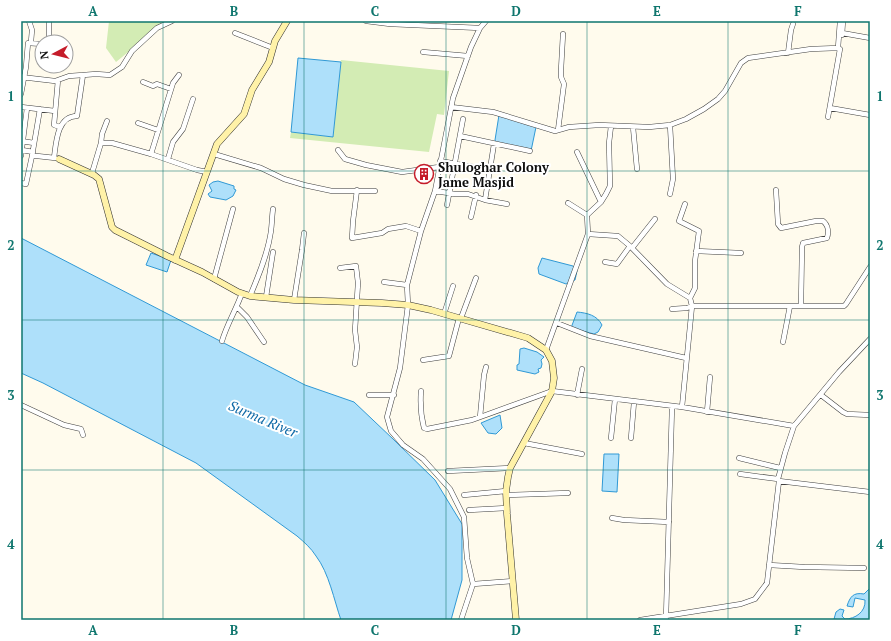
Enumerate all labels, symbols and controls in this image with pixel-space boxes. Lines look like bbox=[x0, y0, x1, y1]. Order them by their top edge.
text: A bbox=[88, 2, 98, 20]
text: B bbox=[230, 2, 238, 20]
text: C bbox=[371, 2, 379, 20]
text: D bbox=[511, 2, 521, 20]
text: E bbox=[653, 2, 661, 20]
text: F bbox=[794, 2, 802, 20]
north arrow bbox=[34, 34, 74, 74]
text: N bbox=[37, 50, 52, 60]
text: 1 bbox=[7, 87, 15, 105]
text: 1 bbox=[876, 87, 884, 105]
place label: Shuloghar Colony Jame Masjid bbox=[438, 158, 550, 191]
building icon: Shuloghar Colony Jame Masjid bbox=[413, 163, 435, 185]
text: 2 bbox=[7, 236, 15, 254]
text: 2 bbox=[876, 236, 884, 254]
text: 3 bbox=[7, 386, 15, 404]
text: 3 bbox=[876, 386, 884, 404]
water label: Surma River bbox=[226, 396, 301, 442]
text: 4 bbox=[7, 535, 15, 553]
text: 4 bbox=[876, 535, 884, 553]
text: A bbox=[88, 621, 98, 639]
text: B bbox=[230, 621, 238, 639]
text: C bbox=[371, 621, 379, 639]
text: D bbox=[511, 621, 521, 639]
text: E bbox=[653, 621, 661, 639]
text: F bbox=[794, 621, 802, 639]

